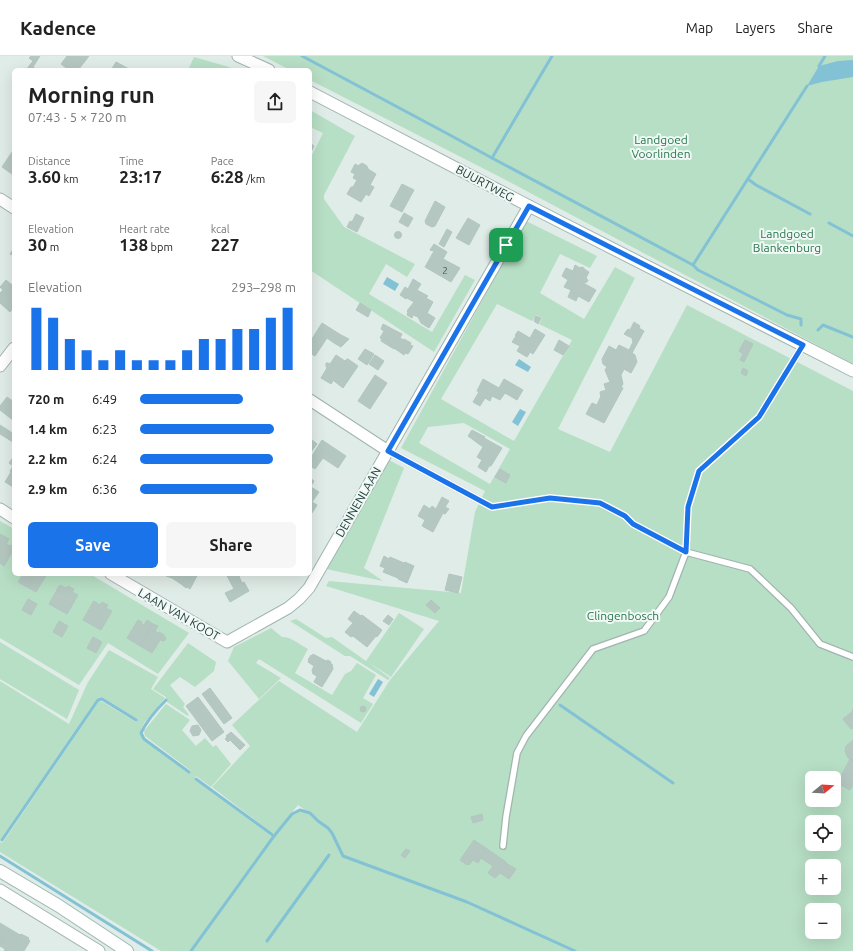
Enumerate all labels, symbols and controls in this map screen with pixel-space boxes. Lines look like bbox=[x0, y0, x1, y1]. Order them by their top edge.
text: Kadence bbox=[20, 17, 96, 39]
text: Map bbox=[686, 20, 713, 36]
text: Layers bbox=[735, 20, 775, 36]
text: Share bbox=[797, 20, 833, 36]
button: share bbox=[254, 81, 296, 123]
text: Morning run bbox=[28, 82, 155, 107]
text: 07:43 · 5 × 720 m bbox=[28, 110, 127, 124]
park label: Landgoed Voorlinden bbox=[631, 133, 691, 160]
text: Distance bbox=[28, 155, 71, 167]
text: Time bbox=[119, 155, 144, 167]
text: Pace bbox=[211, 155, 234, 167]
street label: BUURTWEG bbox=[454, 162, 516, 204]
text: 3.60 bbox=[28, 167, 61, 186]
text: 23:17 bbox=[119, 167, 162, 186]
text: 6:28 bbox=[211, 167, 244, 186]
text: km bbox=[61, 173, 79, 185]
text: /km bbox=[244, 173, 265, 185]
text: Elevation bbox=[28, 223, 74, 235]
text: Heart rate bbox=[119, 223, 170, 235]
text: kcal bbox=[211, 223, 230, 235]
park label: Landgoed Blankenburg bbox=[753, 227, 821, 254]
pin bbox=[489, 228, 523, 262]
icon: arrive bbox=[495, 234, 517, 256]
text: 30 bbox=[28, 235, 47, 254]
text: 138 bbox=[119, 235, 148, 254]
text: 227 bbox=[211, 235, 239, 254]
text: m bbox=[47, 241, 59, 253]
text: bpm bbox=[148, 241, 173, 253]
house number: 2 bbox=[442, 265, 448, 276]
text: Elevation bbox=[28, 280, 82, 294]
text: 293–298 m bbox=[231, 280, 296, 294]
text: 720 m bbox=[28, 392, 64, 406]
text: 6:49 bbox=[92, 392, 117, 406]
text: 1.4 km bbox=[28, 422, 67, 436]
text: 6:23 bbox=[92, 422, 117, 436]
text: 2.2 km bbox=[28, 452, 67, 466]
text: 6:24 bbox=[92, 452, 117, 466]
street label: DENNENLAAN bbox=[333, 465, 383, 539]
text: 2.9 km bbox=[28, 482, 67, 496]
text: 6:36 bbox=[92, 482, 117, 496]
button: Save bbox=[28, 522, 158, 568]
button: Share bbox=[166, 522, 296, 568]
street label: LAAN VAN KOOT bbox=[136, 585, 222, 643]
park label: Clingenbosch bbox=[587, 609, 659, 622]
north arrow bbox=[805, 771, 841, 807]
map controls bbox=[805, 771, 841, 939]
button: locate bbox=[805, 815, 841, 851]
button: + bbox=[805, 859, 841, 895]
button: − bbox=[805, 903, 841, 939]

